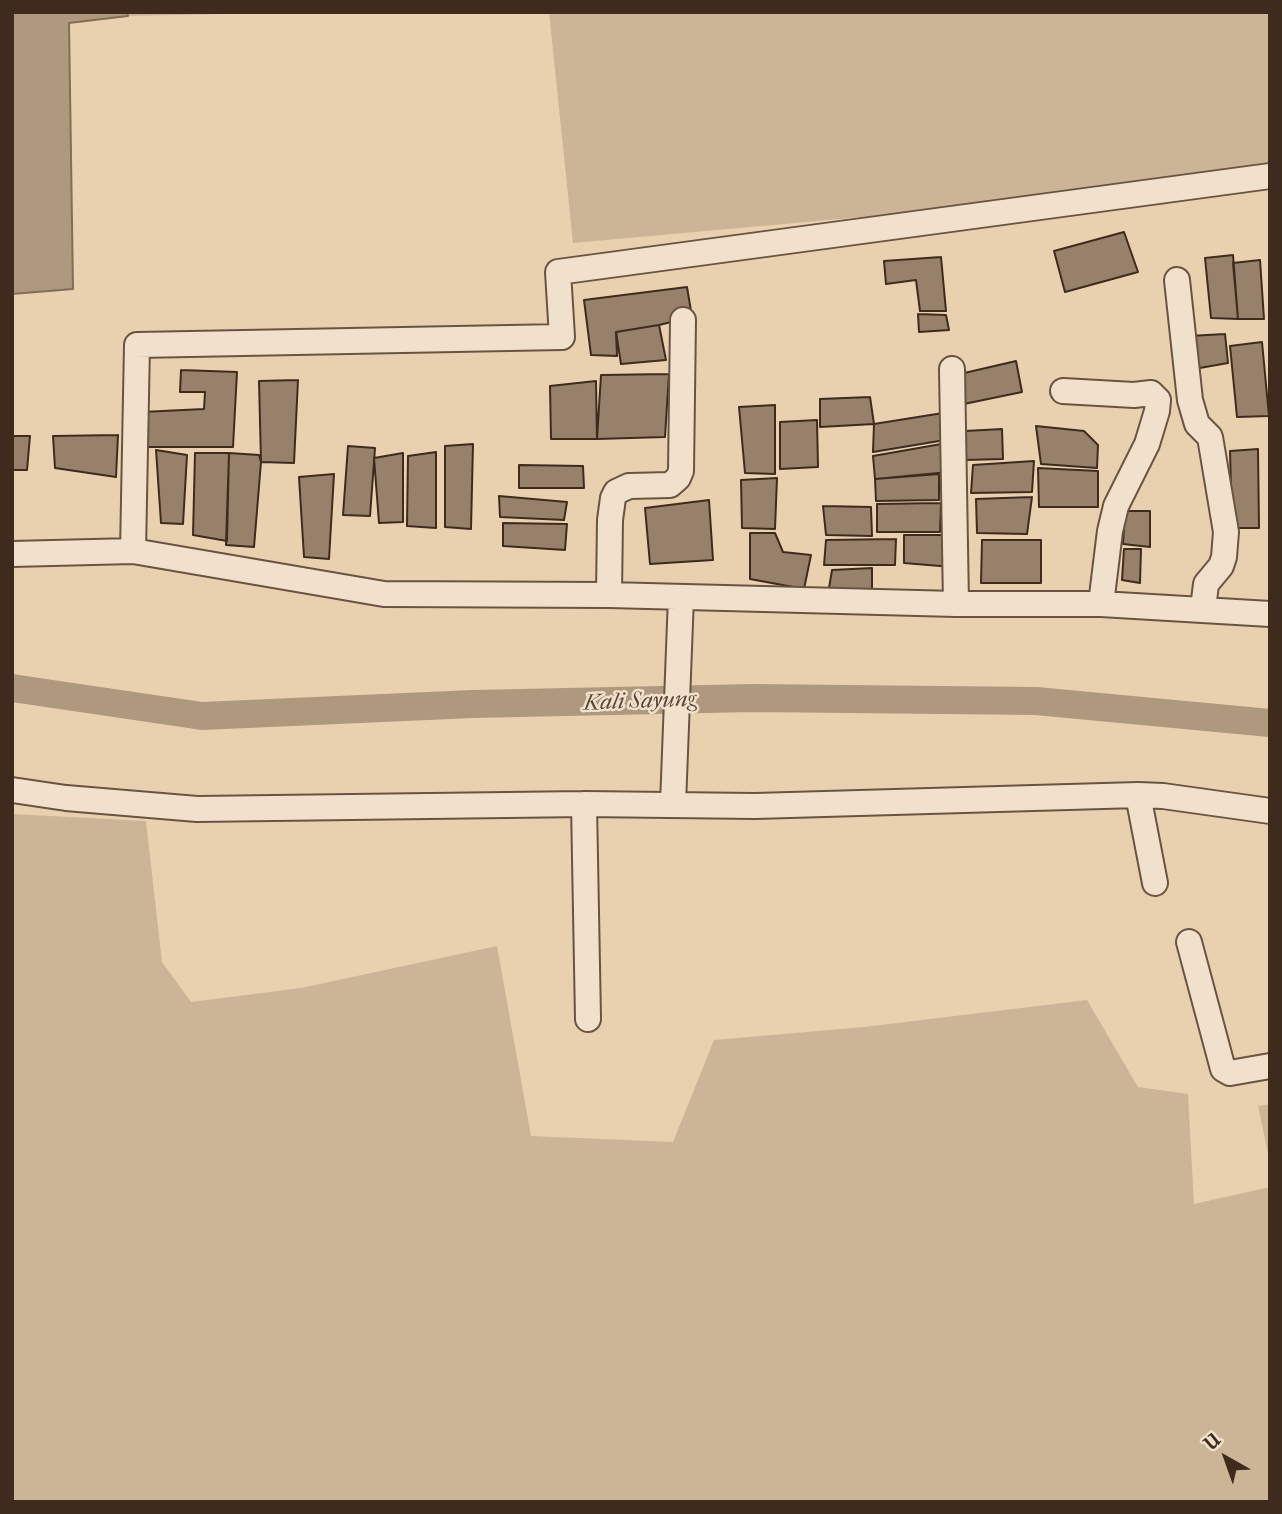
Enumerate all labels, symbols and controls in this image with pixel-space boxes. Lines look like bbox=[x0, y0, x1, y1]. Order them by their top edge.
water label: Kali Sayung bbox=[583, 686, 697, 718]
north arrow bbox=[1191, 1423, 1261, 1493]
text: U bbox=[1200, 1429, 1225, 1455]

